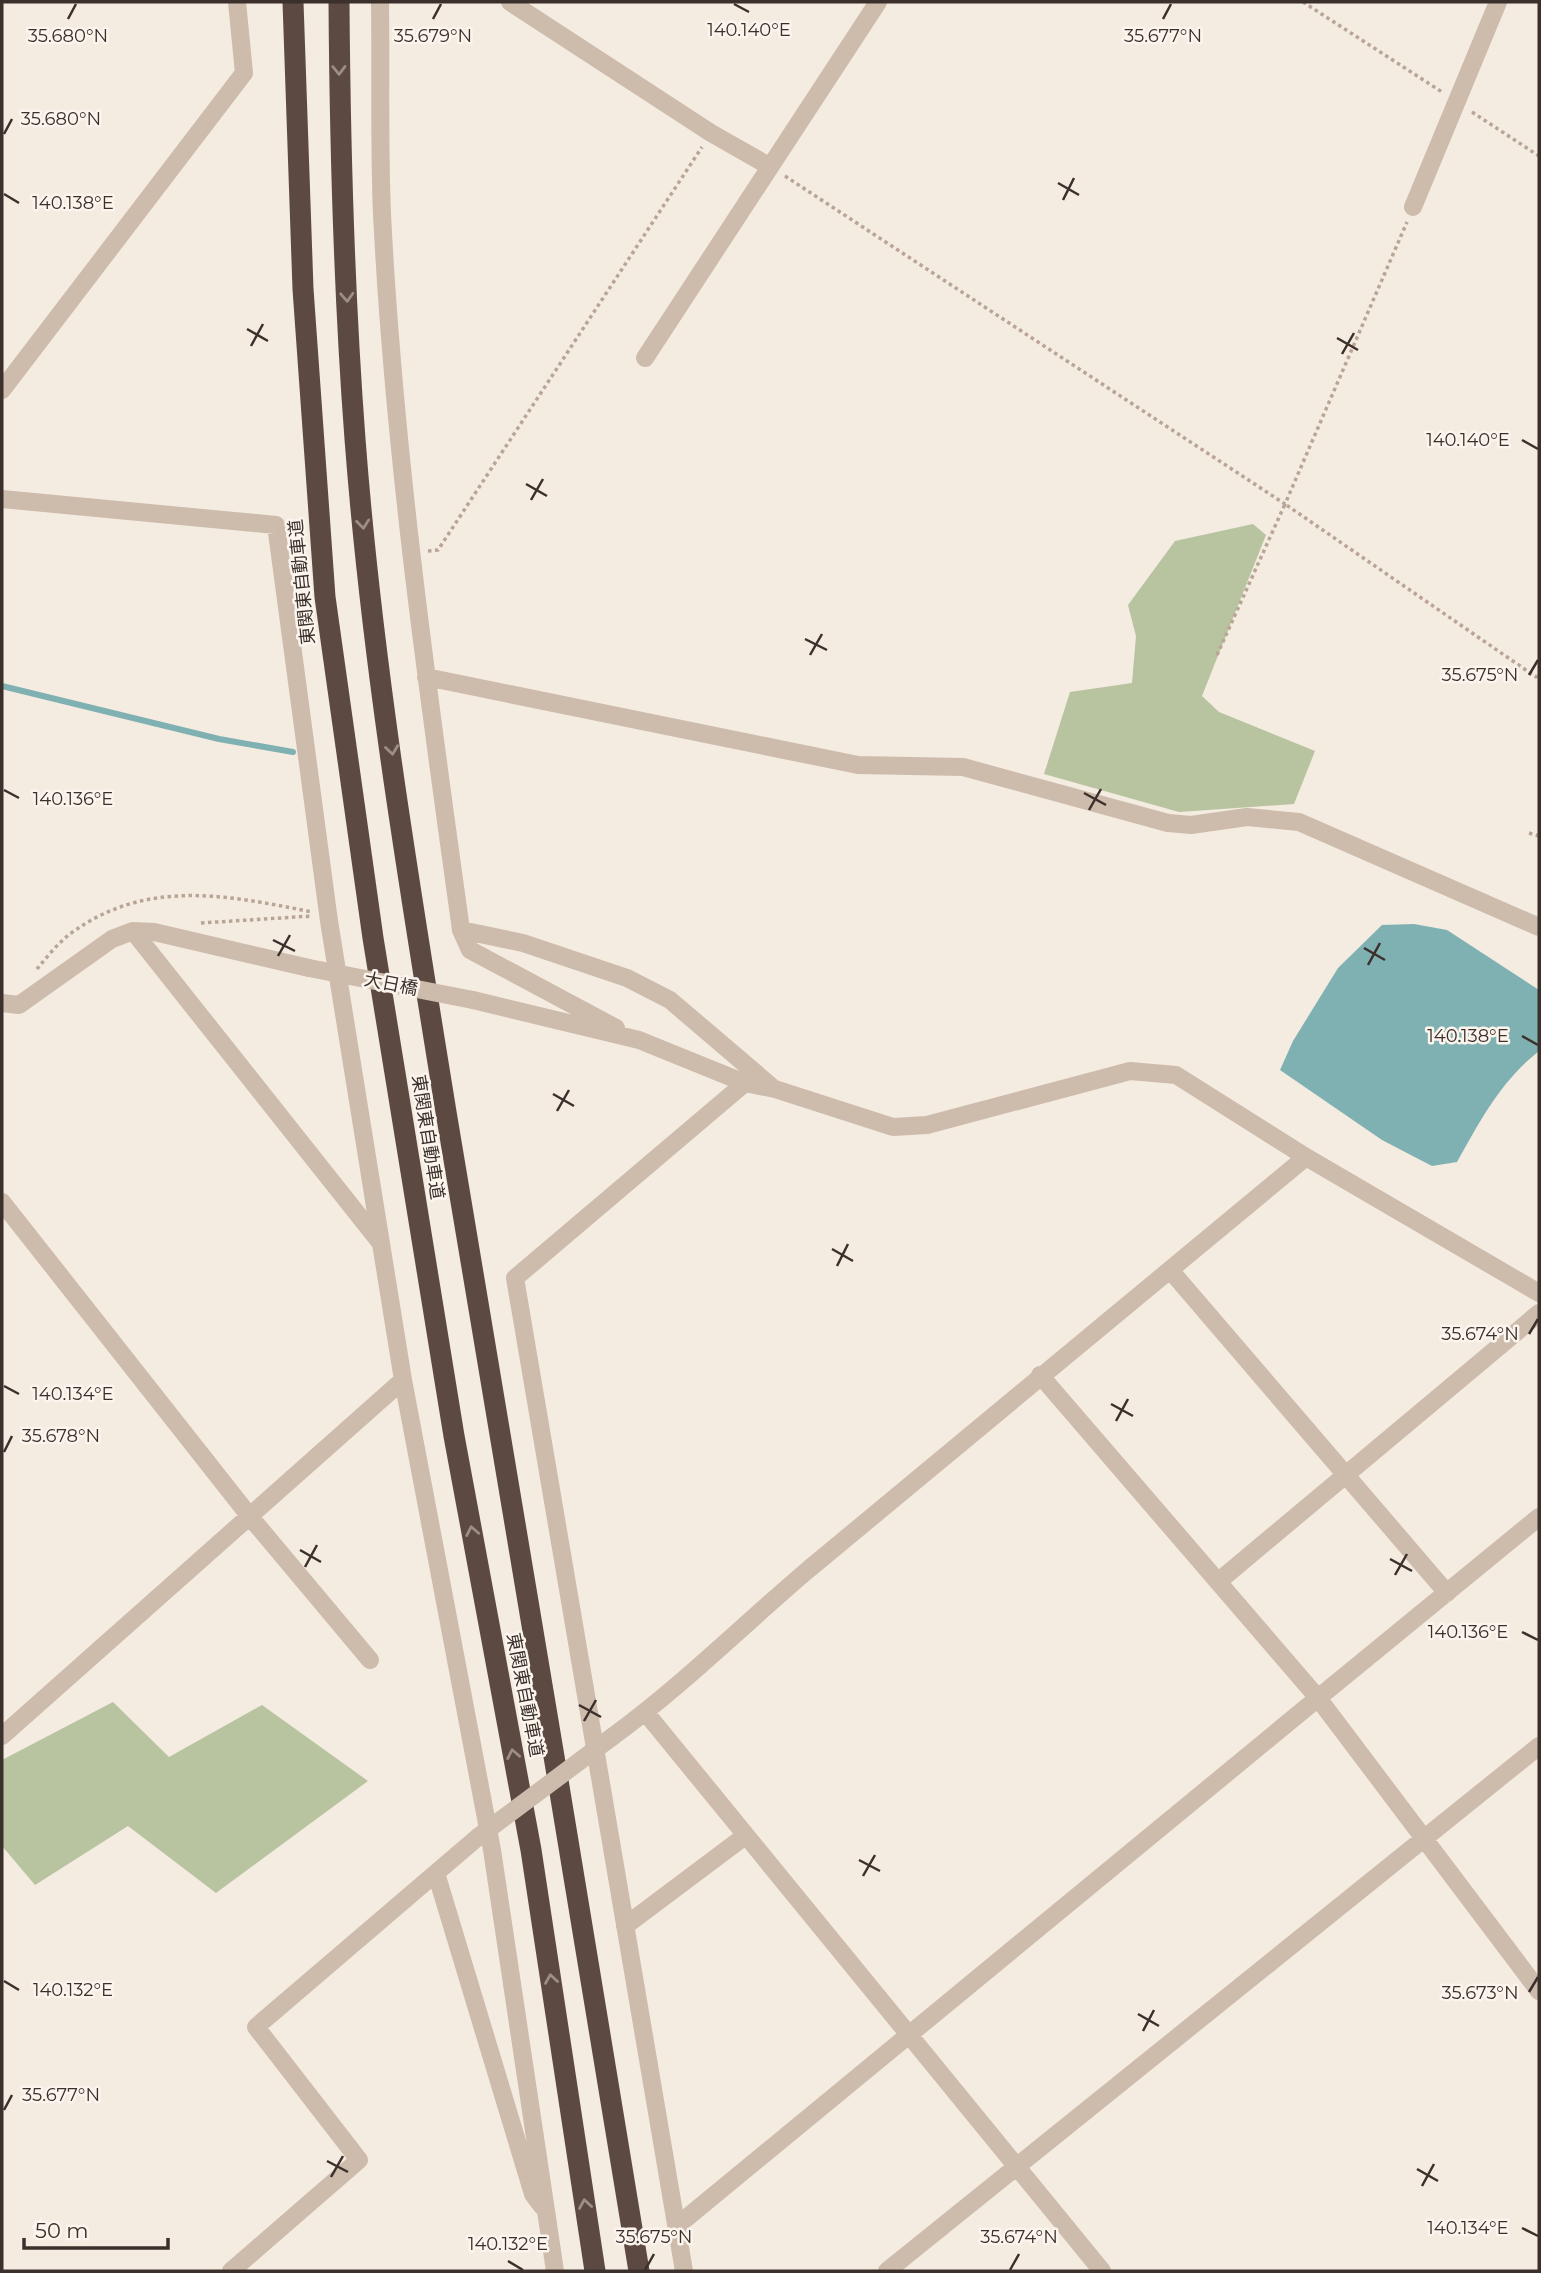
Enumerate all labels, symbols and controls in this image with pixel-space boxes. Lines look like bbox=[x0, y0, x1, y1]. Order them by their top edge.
text: 140.140°E bbox=[707, 19, 791, 41]
text: 35.680°N bbox=[28, 25, 108, 47]
text: 35.679°N bbox=[394, 25, 472, 47]
text: 35.677°N bbox=[1124, 25, 1202, 47]
one-way arrow bbox=[331, 65, 347, 76]
text: 35.680°N bbox=[21, 108, 101, 130]
text: 140.138°E bbox=[32, 192, 114, 214]
one-way arrow bbox=[339, 292, 354, 303]
text: 140.140°E bbox=[1426, 429, 1510, 451]
street label: 東関東自動車道 bbox=[284, 518, 320, 646]
one-way arrow bbox=[356, 518, 371, 530]
text: 35.675°N bbox=[1442, 664, 1518, 686]
one-way arrow bbox=[384, 744, 399, 756]
text: 140.136°E bbox=[33, 788, 113, 810]
street label: 大日橋 bbox=[362, 968, 420, 1000]
text: 140.138°E bbox=[1427, 1025, 1509, 1047]
street label: 東関東自動車道 bbox=[407, 1073, 449, 1201]
text: 35.674°N bbox=[1441, 1323, 1519, 1345]
text: 140.134°E bbox=[32, 1383, 114, 1405]
text: 35.678°N bbox=[22, 1425, 100, 1447]
one-way arrow bbox=[465, 1525, 480, 1537]
text: 140.136°E bbox=[1428, 1621, 1508, 1643]
street label: 東関東自動車道 bbox=[502, 1631, 548, 1759]
one-way arrow bbox=[507, 1748, 522, 1760]
one-way arrow bbox=[544, 1973, 559, 1985]
text: 140.132°E bbox=[33, 1979, 113, 2001]
text: 35.673°N bbox=[1441, 1982, 1519, 2004]
text: 35.677°N bbox=[22, 2084, 100, 2106]
one-way arrow bbox=[578, 2198, 593, 2210]
scale bar bbox=[24, 2206, 168, 2250]
text: 140.134°E bbox=[1427, 2217, 1509, 2239]
text: 50 m bbox=[35, 2218, 89, 2243]
text: 35.675°N bbox=[616, 2226, 692, 2248]
text: 35.674°N bbox=[980, 2226, 1058, 2248]
text: 140.132°E bbox=[468, 2233, 548, 2255]

